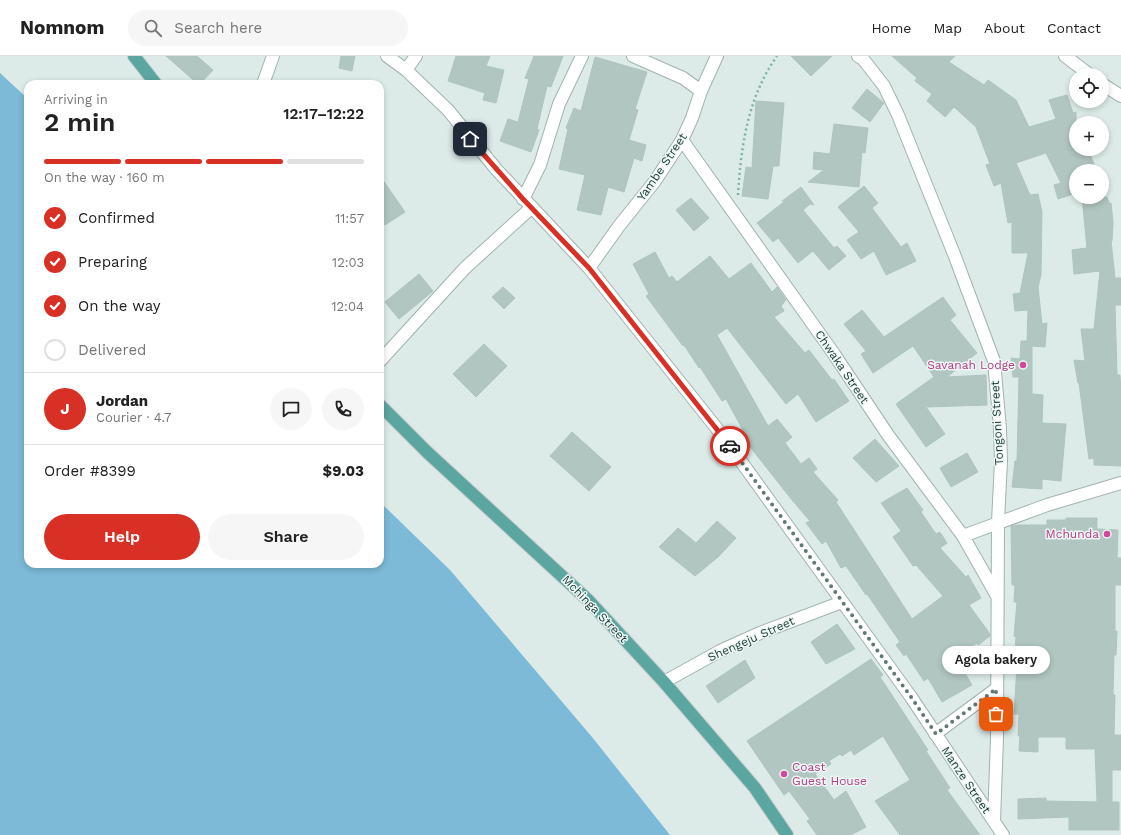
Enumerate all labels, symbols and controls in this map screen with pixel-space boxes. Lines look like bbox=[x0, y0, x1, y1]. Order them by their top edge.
search box bbox=[128, 10, 408, 46]
text: Nomnom bbox=[20, 16, 104, 39]
icon: search bbox=[142, 17, 164, 39]
text: Search here bbox=[174, 19, 262, 37]
text: Home bbox=[871, 20, 911, 36]
text: Map bbox=[933, 20, 962, 36]
text: About bbox=[984, 20, 1025, 36]
text: Contact bbox=[1047, 20, 1101, 36]
map controls bbox=[1069, 68, 1109, 204]
button: locate bbox=[1069, 68, 1109, 108]
text: Arriving in bbox=[44, 92, 108, 107]
text: 12:17–12:22 bbox=[283, 105, 364, 123]
text: 2 min bbox=[44, 107, 115, 137]
button: + bbox=[1069, 116, 1109, 156]
pin bbox=[453, 122, 487, 156]
icon: home bbox=[459, 128, 481, 150]
street label: Yambe Street bbox=[634, 130, 690, 204]
button: − bbox=[1069, 164, 1109, 204]
text: On the way · 160 m bbox=[44, 170, 165, 185]
icon: check bbox=[44, 207, 66, 229]
text: Confirmed bbox=[78, 209, 155, 227]
text: 11:57 bbox=[335, 211, 364, 226]
icon: check bbox=[44, 251, 66, 273]
text: Preparing bbox=[78, 253, 147, 271]
text: 12:03 bbox=[332, 255, 364, 270]
icon: check bbox=[44, 295, 66, 317]
text: On the way bbox=[78, 297, 160, 315]
text: 12:04 bbox=[331, 299, 364, 314]
street label: Chwaka Street bbox=[812, 328, 872, 406]
text: Delivered bbox=[78, 341, 146, 359]
place label: Savanah Lodge bbox=[927, 358, 1015, 372]
marker: Savanah Lodge bbox=[1018, 360, 1028, 370]
street label: Tongoni Street bbox=[988, 380, 1006, 466]
button: chat bbox=[270, 388, 312, 430]
button: phone bbox=[322, 388, 364, 430]
text: Jordan bbox=[96, 392, 148, 410]
text: J bbox=[60, 400, 70, 418]
text: Courier · 4.7 bbox=[96, 410, 171, 425]
courier bbox=[710, 426, 750, 466]
icon: car bbox=[719, 435, 741, 457]
text: Order #8399 bbox=[44, 462, 136, 480]
text: $9.03 bbox=[323, 462, 364, 480]
button: Help bbox=[44, 514, 200, 560]
button: Share bbox=[208, 514, 364, 560]
place label: Mchunda bbox=[1046, 527, 1099, 541]
marker: Mchunda bbox=[1102, 529, 1112, 539]
street label: Mchinga Street bbox=[559, 572, 631, 646]
street label: Shengeju Street bbox=[705, 614, 797, 664]
callout: Agola bakery bbox=[942, 646, 1050, 674]
text: Agola bakery bbox=[955, 652, 1037, 667]
pin bbox=[979, 697, 1013, 731]
icon: bag bbox=[985, 703, 1007, 725]
street label: Manze Street bbox=[938, 744, 994, 816]
place label: Coast Guest House bbox=[792, 760, 867, 788]
marker: Coast Guest House bbox=[779, 769, 789, 779]

